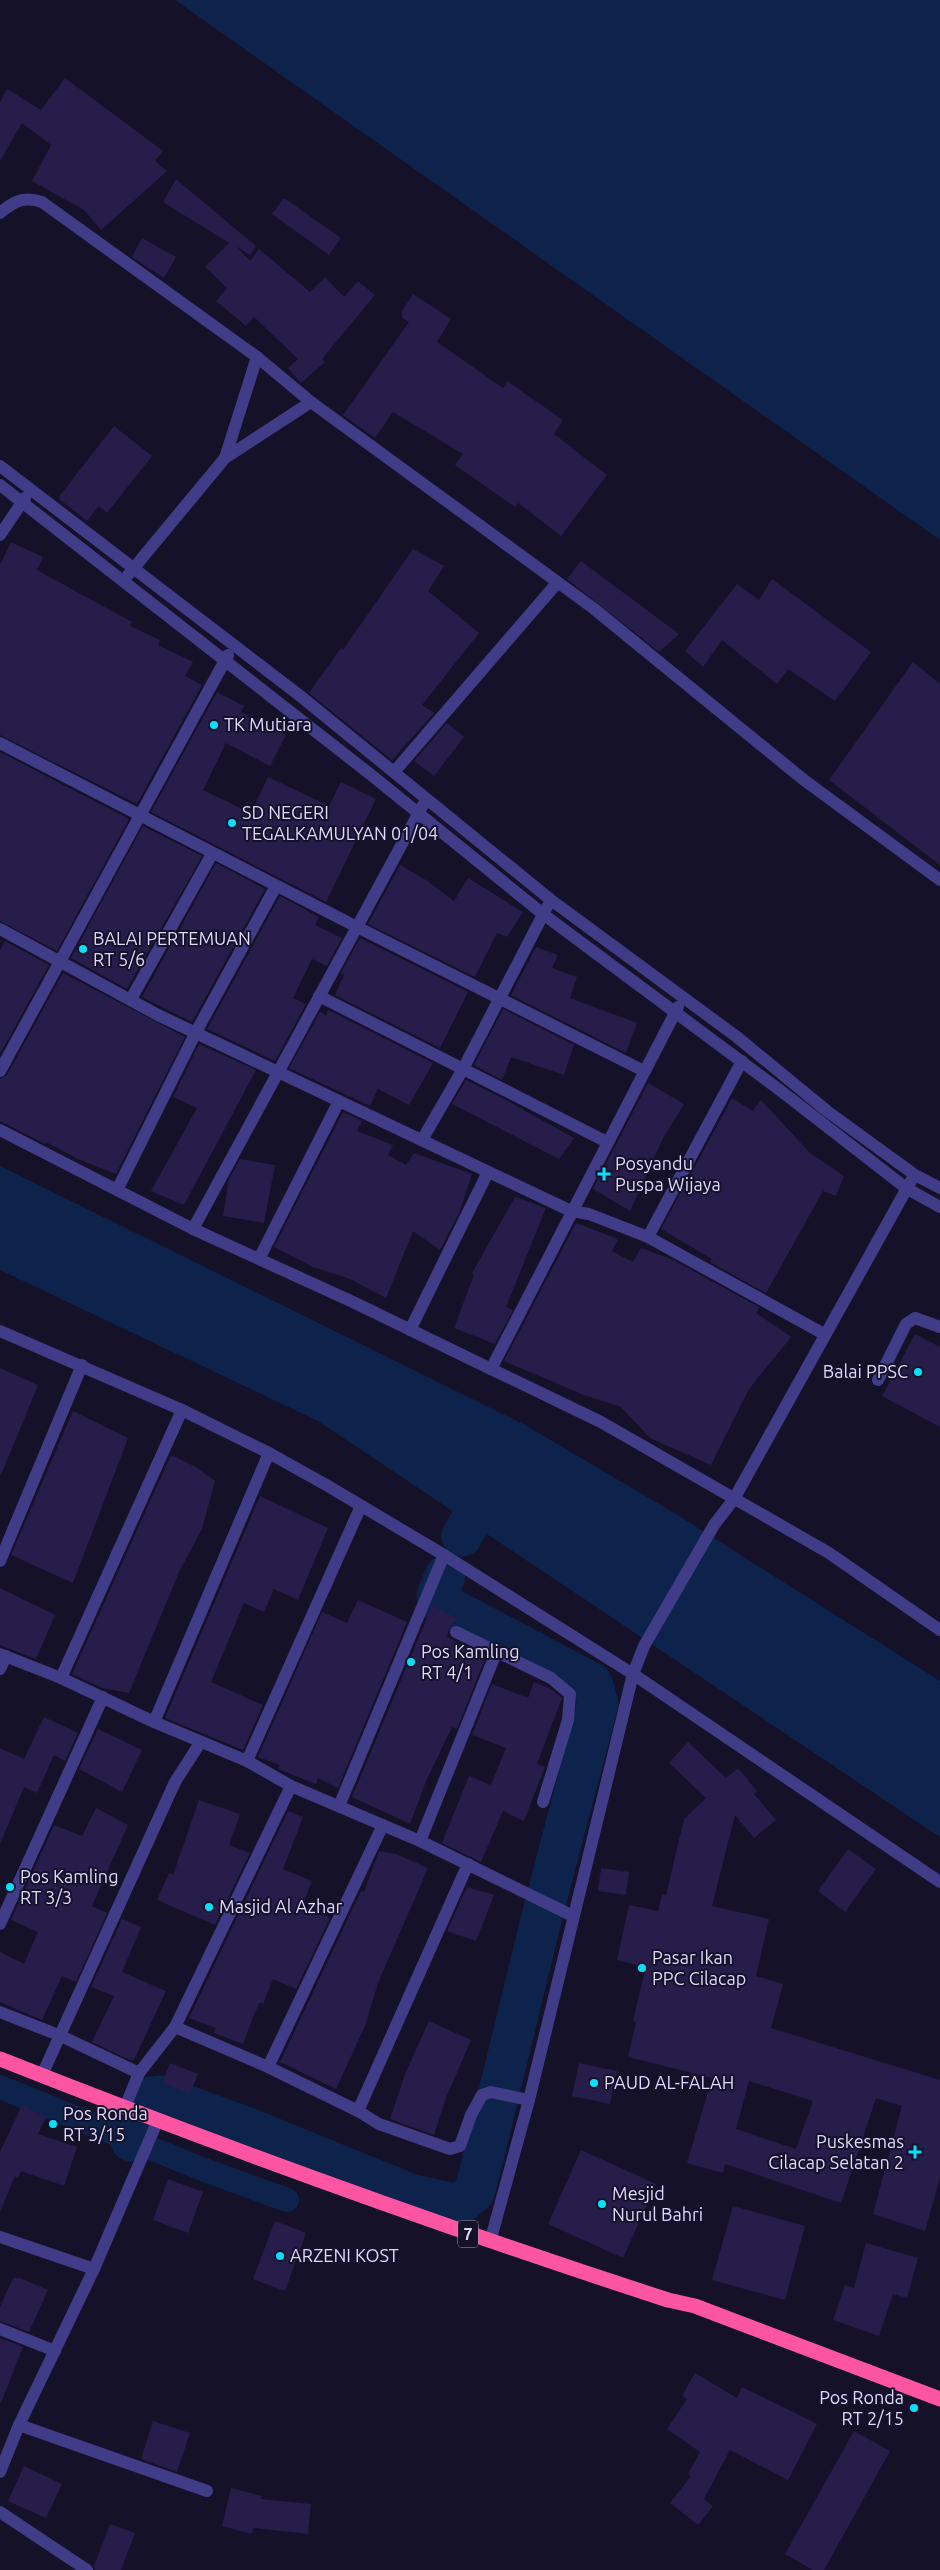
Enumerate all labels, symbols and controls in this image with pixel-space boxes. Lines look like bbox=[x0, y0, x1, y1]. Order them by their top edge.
place label: TK Mutiara bbox=[224, 714, 312, 734]
marker: TK Mutiara bbox=[208, 719, 220, 731]
place label: SD NEGERI TEGALKAMULYAN 01/04 bbox=[242, 802, 438, 843]
marker: SD NEGERI TEGALKAMULYAN 01/04 bbox=[226, 817, 238, 829]
place label: BALAI PERTEMUAN RT 5/6 bbox=[93, 928, 251, 969]
marker: BALAI PERTEMUAN RT 5/6 bbox=[77, 943, 89, 955]
place label: Posyandu Puspa Wijaya bbox=[615, 1153, 721, 1194]
marker: Posyandu Puspa Wijaya bbox=[597, 1167, 611, 1181]
place label: Balai PPSC bbox=[823, 1361, 908, 1381]
marker: Balai PPSC bbox=[912, 1366, 924, 1378]
place label: Pos Kamling RT 4/1 bbox=[421, 1641, 519, 1682]
marker: Pos Kamling RT 4/1 bbox=[405, 1656, 417, 1668]
place label: Pos Kamling RT 3/3 bbox=[20, 1866, 118, 1907]
marker: Pos Kamling RT 3/3 bbox=[4, 1881, 16, 1893]
place label: Masjid Al Azhar bbox=[219, 1896, 342, 1916]
marker: Masjid Al Azhar bbox=[203, 1901, 215, 1913]
place label: Pasar Ikan PPC Cilacap bbox=[652, 1947, 746, 1988]
marker: Pasar Ikan PPC Cilacap bbox=[636, 1962, 648, 1974]
place label: PAUD AL-FALAH bbox=[604, 2072, 734, 2092]
marker: PAUD AL-FALAH bbox=[588, 2077, 600, 2089]
place label: Pos Ronda RT 3/15 bbox=[63, 2103, 148, 2144]
marker: Pos Ronda RT 3/15 bbox=[47, 2118, 59, 2130]
place label: Puskesmas Cilacap Selatan 2 bbox=[768, 2131, 904, 2172]
marker: Puskesmas Cilacap Selatan 2 bbox=[908, 2145, 922, 2159]
place label: Mesjid Nurul Bahri bbox=[612, 2183, 703, 2224]
marker: Mesjid Nurul Bahri bbox=[596, 2198, 608, 2210]
road number: 7 bbox=[458, 2220, 478, 2248]
place label: ARZENI KOST bbox=[290, 2245, 399, 2265]
marker: ARZENI KOST bbox=[274, 2250, 286, 2262]
place label: Pos Ronda RT 2/15 bbox=[819, 2387, 904, 2428]
marker: Pos Ronda RT 2/15 bbox=[908, 2402, 920, 2414]

